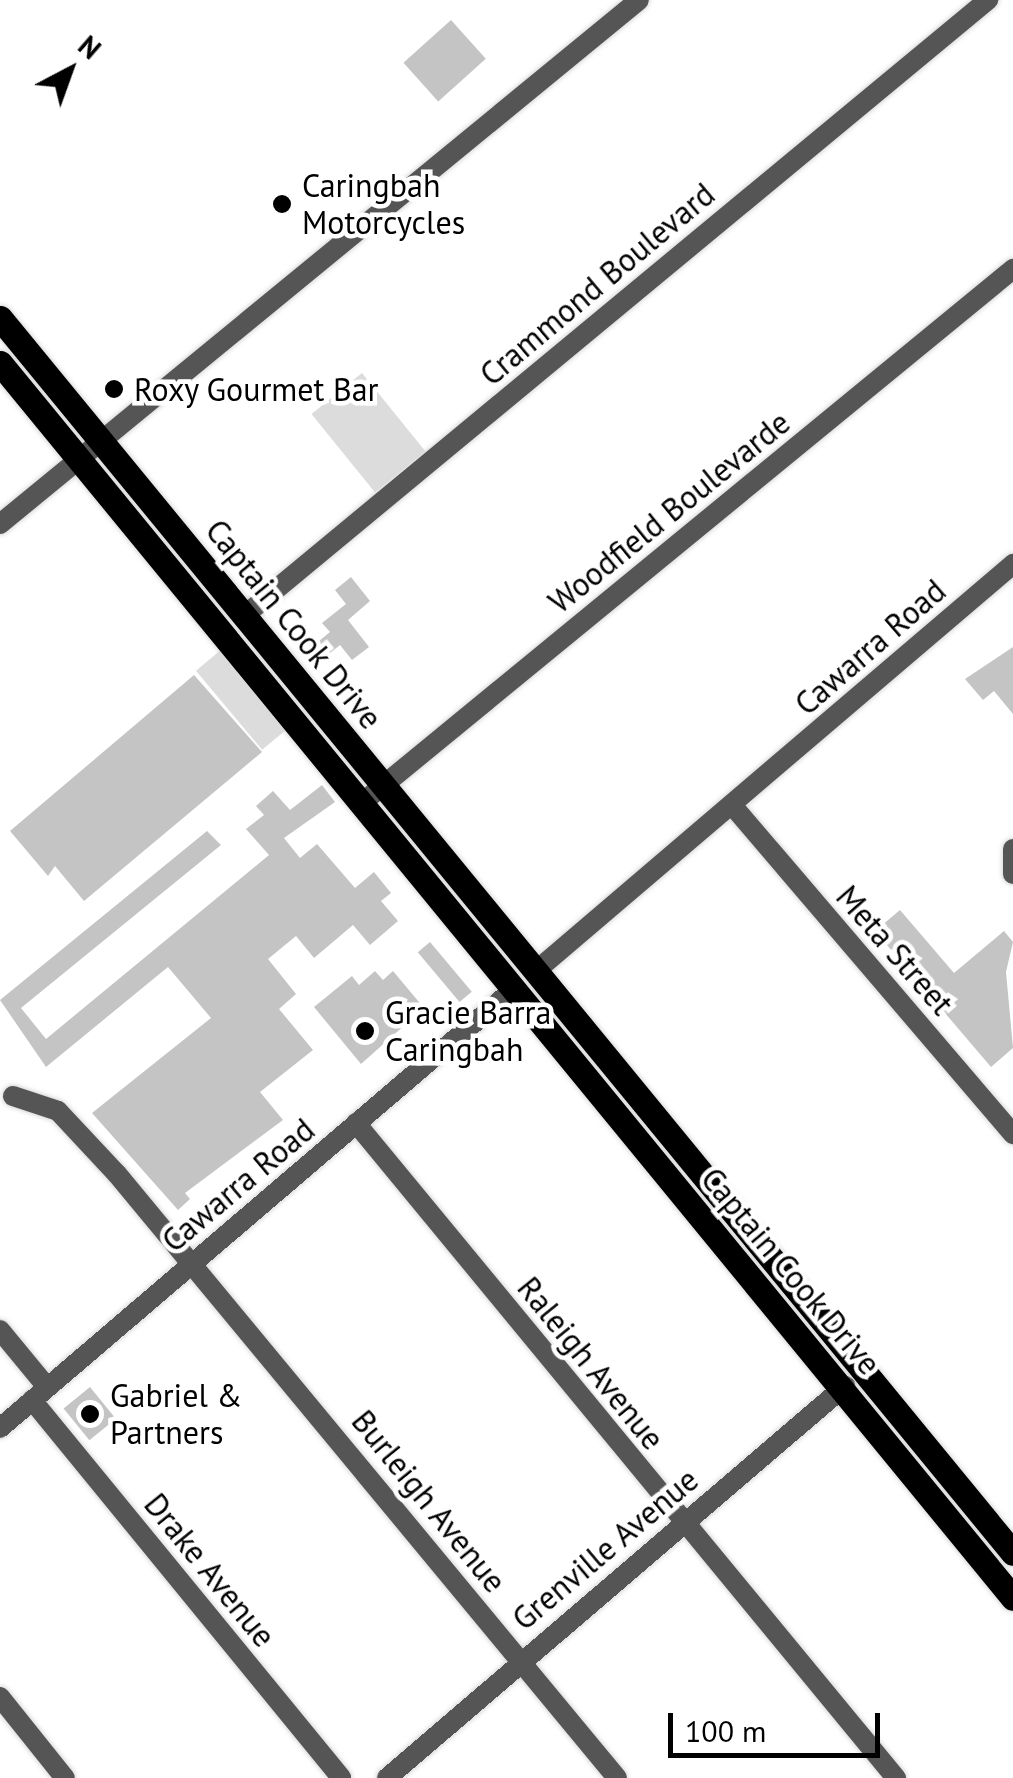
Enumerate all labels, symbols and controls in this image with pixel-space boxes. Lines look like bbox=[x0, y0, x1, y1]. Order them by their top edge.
north arrow bbox=[20, 20, 120, 120]
text: N bbox=[71, 27, 109, 67]
place label: Caringbah Motorcycles bbox=[302, 167, 465, 242]
street label: Crammond Boulevard bbox=[472, 175, 722, 393]
marker: Caringbah Motorcycles bbox=[271, 193, 293, 215]
place label: Roxy Gourmet Bar bbox=[134, 370, 380, 408]
marker: Roxy Gourmet Bar bbox=[103, 378, 125, 400]
street label: Woodfield Boulevarde bbox=[541, 403, 797, 621]
street label: Captain Cook Drive bbox=[197, 511, 391, 737]
street label: Cawarra Road bbox=[787, 571, 953, 723]
street label: Meta Street bbox=[828, 878, 962, 1022]
place label: Gracie Barra Caringbah bbox=[385, 994, 551, 1069]
marker: Gracie Barra Caringbah bbox=[354, 1020, 376, 1042]
street label: Cawarra Road bbox=[154, 1110, 322, 1260]
street label: Captain Cook Drive bbox=[693, 1159, 889, 1383]
street label: Raleigh Avenue bbox=[509, 1269, 673, 1457]
place label: Gabriel & Partners bbox=[110, 1377, 242, 1452]
street label: Burleigh Avenue bbox=[344, 1402, 514, 1600]
marker: Gabriel & Partners bbox=[79, 1403, 101, 1425]
street label: Grenville Avenue bbox=[504, 1460, 706, 1638]
street label: Drake Avenue bbox=[136, 1485, 284, 1655]
scale bar bbox=[673, 1693, 886, 1755]
text: 100 m bbox=[685, 1711, 766, 1750]

